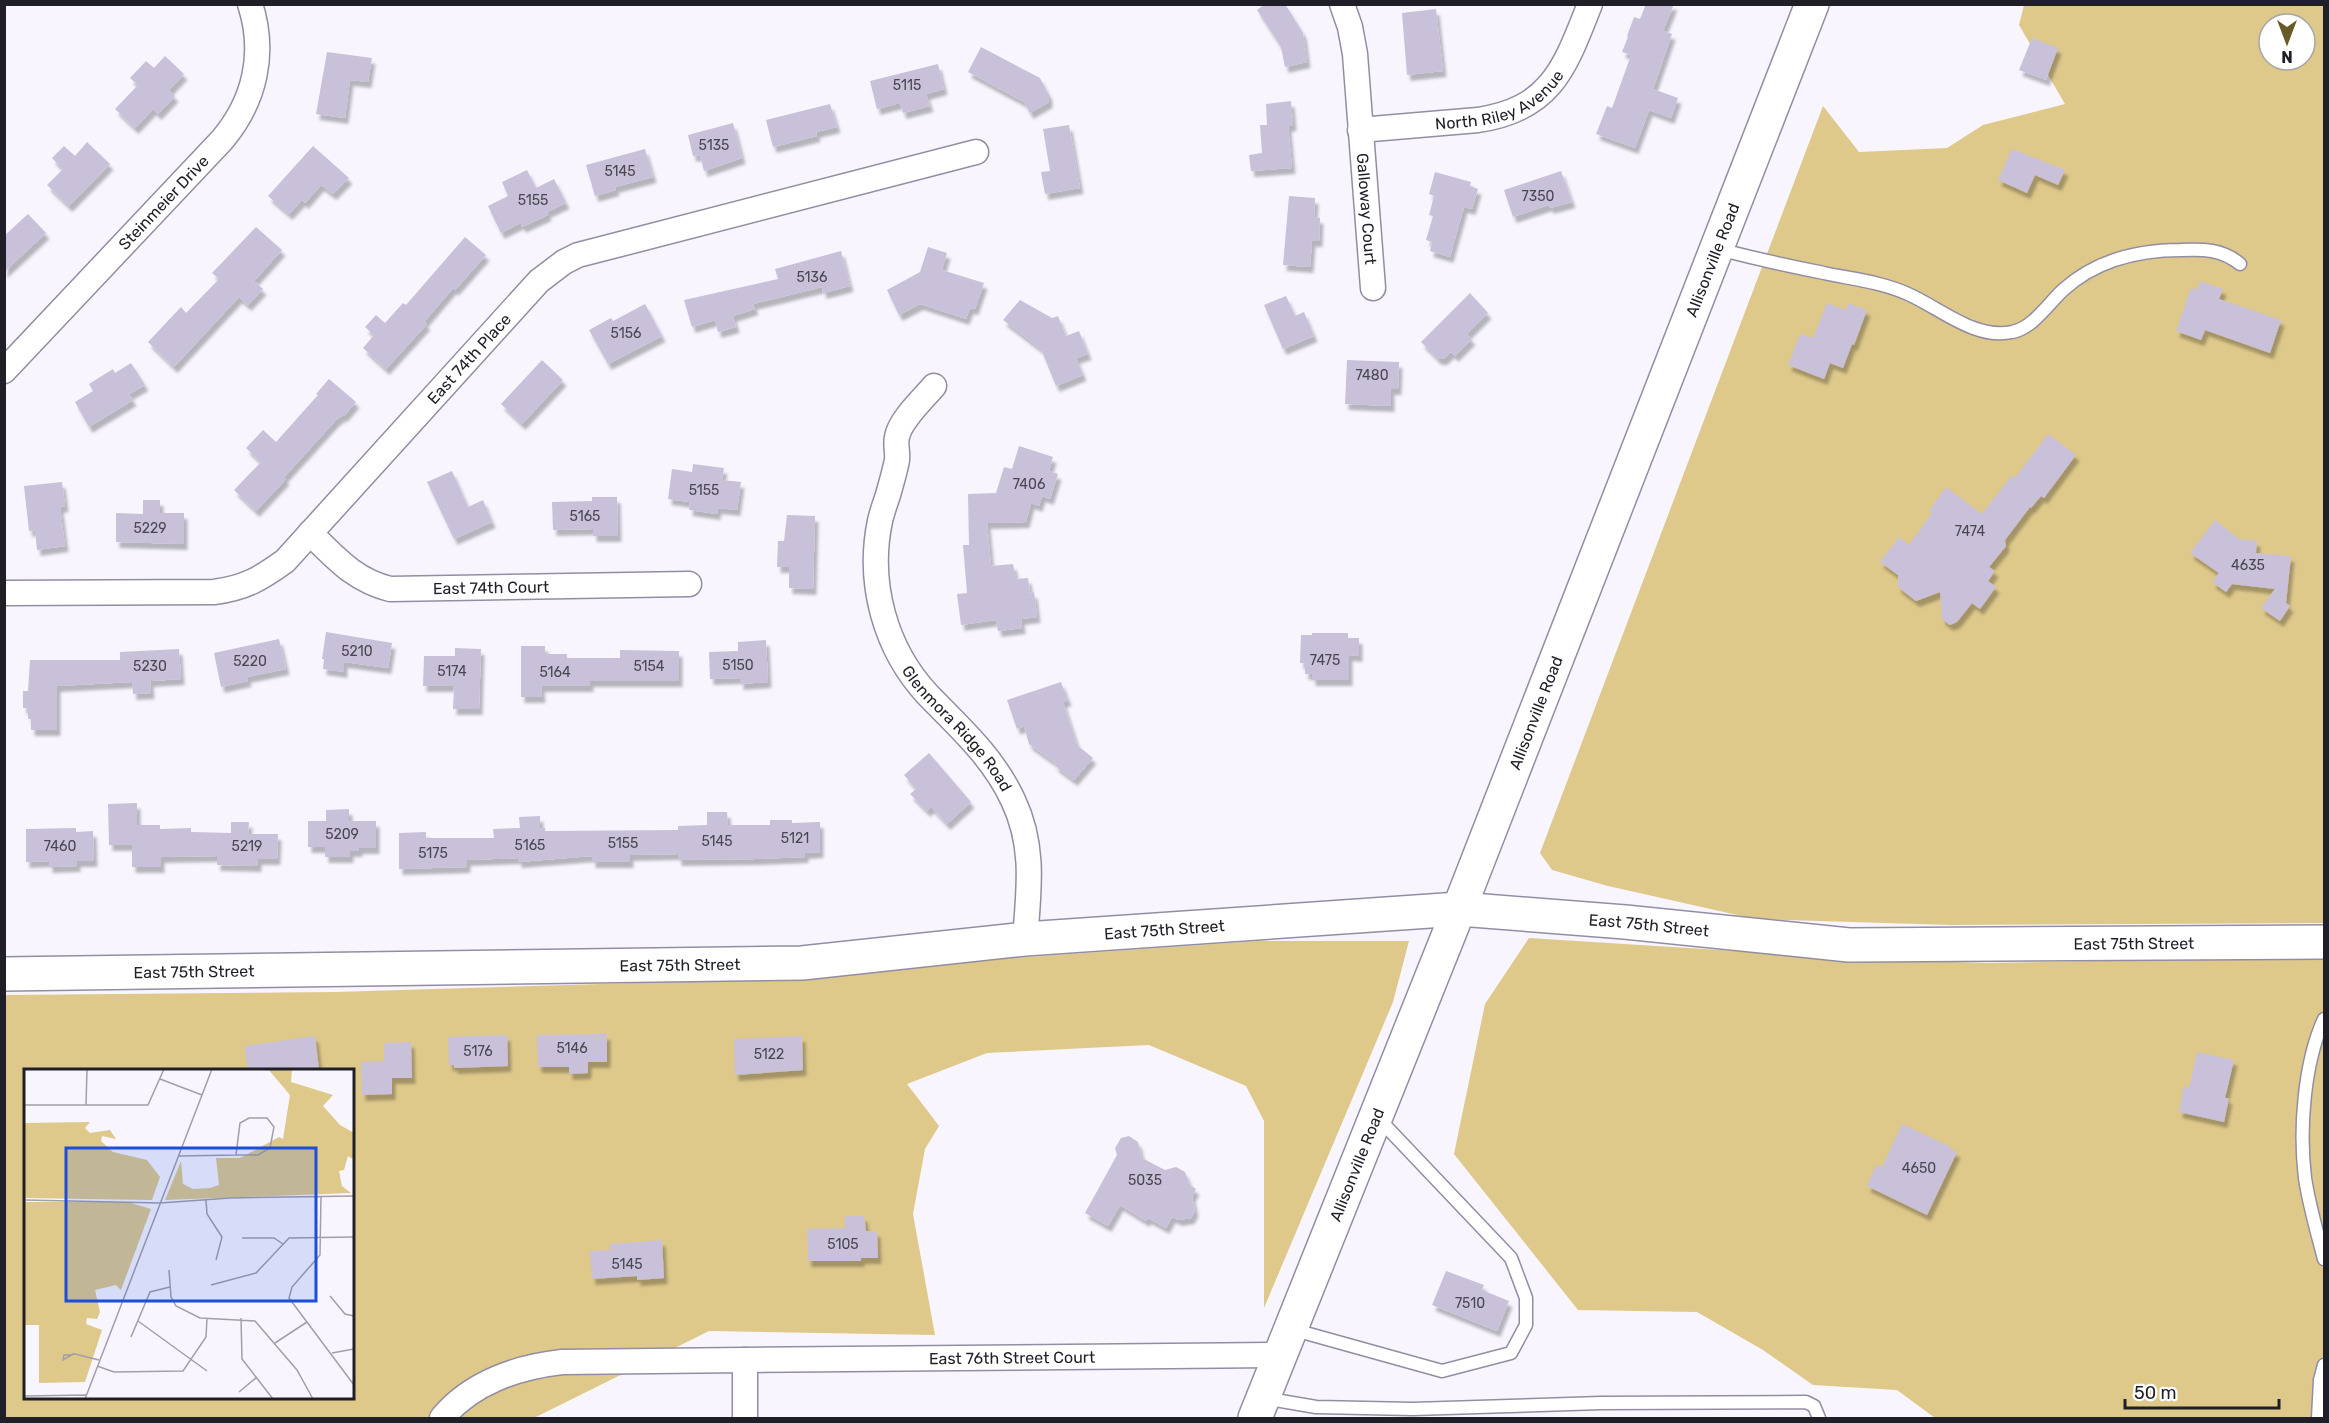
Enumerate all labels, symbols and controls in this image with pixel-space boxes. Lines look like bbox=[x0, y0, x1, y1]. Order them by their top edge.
north arrow bbox=[2257, 12, 2317, 72]
text: N bbox=[2281, 47, 2293, 66]
street label: North Riley Avenue bbox=[1434, 66, 1567, 133]
house number: 5115 bbox=[893, 77, 921, 94]
house number: 5135 bbox=[699, 137, 729, 154]
street label: Steinmeier Drive bbox=[114, 151, 212, 254]
street label: Galloway Court bbox=[1353, 152, 1381, 265]
house number: 5145 bbox=[604, 163, 636, 180]
house number: 7350 bbox=[1522, 188, 1555, 205]
house number: 5155 bbox=[518, 192, 548, 209]
street label: Allisonville Road bbox=[1681, 200, 1743, 320]
house number: 5136 bbox=[797, 269, 827, 286]
street label: East 74th Place bbox=[423, 309, 515, 407]
house number: 5156 bbox=[611, 325, 641, 342]
house number: 7480 bbox=[1355, 367, 1389, 384]
house number: 7406 bbox=[1013, 476, 1045, 493]
house number: 5155 bbox=[689, 482, 719, 499]
house number: 5165 bbox=[570, 508, 600, 525]
house number: 5229 bbox=[133, 520, 167, 537]
house number: 7474 bbox=[1955, 523, 1986, 540]
house number: 4635 bbox=[2231, 557, 2265, 574]
street label: East 74th Court bbox=[433, 577, 549, 598]
house number: 5210 bbox=[341, 643, 373, 660]
house number: 7475 bbox=[1310, 652, 1340, 669]
house number: 5220 bbox=[233, 653, 267, 670]
street label: Allisonville Road bbox=[1505, 653, 1566, 772]
house number: 5150 bbox=[722, 657, 754, 674]
house number: 5230 bbox=[133, 658, 167, 675]
house number: 5154 bbox=[633, 658, 665, 675]
street label: Glenmora Ridge Road bbox=[898, 662, 1016, 795]
house number: 5174 bbox=[437, 663, 467, 680]
house number: 5164 bbox=[539, 664, 571, 681]
house number: 5209 bbox=[325, 826, 359, 843]
house number: 5121 bbox=[781, 830, 809, 847]
house number: 5145 bbox=[701, 833, 733, 850]
house number: 5155 bbox=[608, 835, 638, 852]
house number: 5165 bbox=[515, 837, 545, 854]
house number: 7460 bbox=[44, 838, 76, 855]
house number: 5219 bbox=[232, 838, 262, 855]
house number: 5175 bbox=[418, 845, 448, 862]
street label: East 75th Street bbox=[1588, 910, 1710, 940]
street label: East 75th Street bbox=[1103, 916, 1225, 943]
street label: East 75th Street bbox=[2073, 933, 2194, 953]
street label: East 75th Street bbox=[619, 954, 740, 975]
street label: East 75th Street bbox=[133, 961, 255, 982]
house number: 5146 bbox=[556, 1040, 588, 1057]
house number: 5176 bbox=[463, 1043, 493, 1060]
house number: 5122 bbox=[754, 1046, 784, 1063]
inset map bbox=[24, 1069, 354, 1399]
street label: Allisonville Road bbox=[1325, 1105, 1388, 1224]
house number: 4650 bbox=[1902, 1160, 1936, 1177]
house number: 5035 bbox=[1128, 1172, 1162, 1189]
house number: 5105 bbox=[827, 1236, 859, 1253]
house number: 5145 bbox=[611, 1256, 643, 1273]
house number: 7510 bbox=[1455, 1295, 1485, 1312]
street label: East 76th Street Court bbox=[929, 1347, 1095, 1368]
scale bar bbox=[2125, 1372, 2280, 1410]
text: 50 m bbox=[2134, 1382, 2177, 1404]

